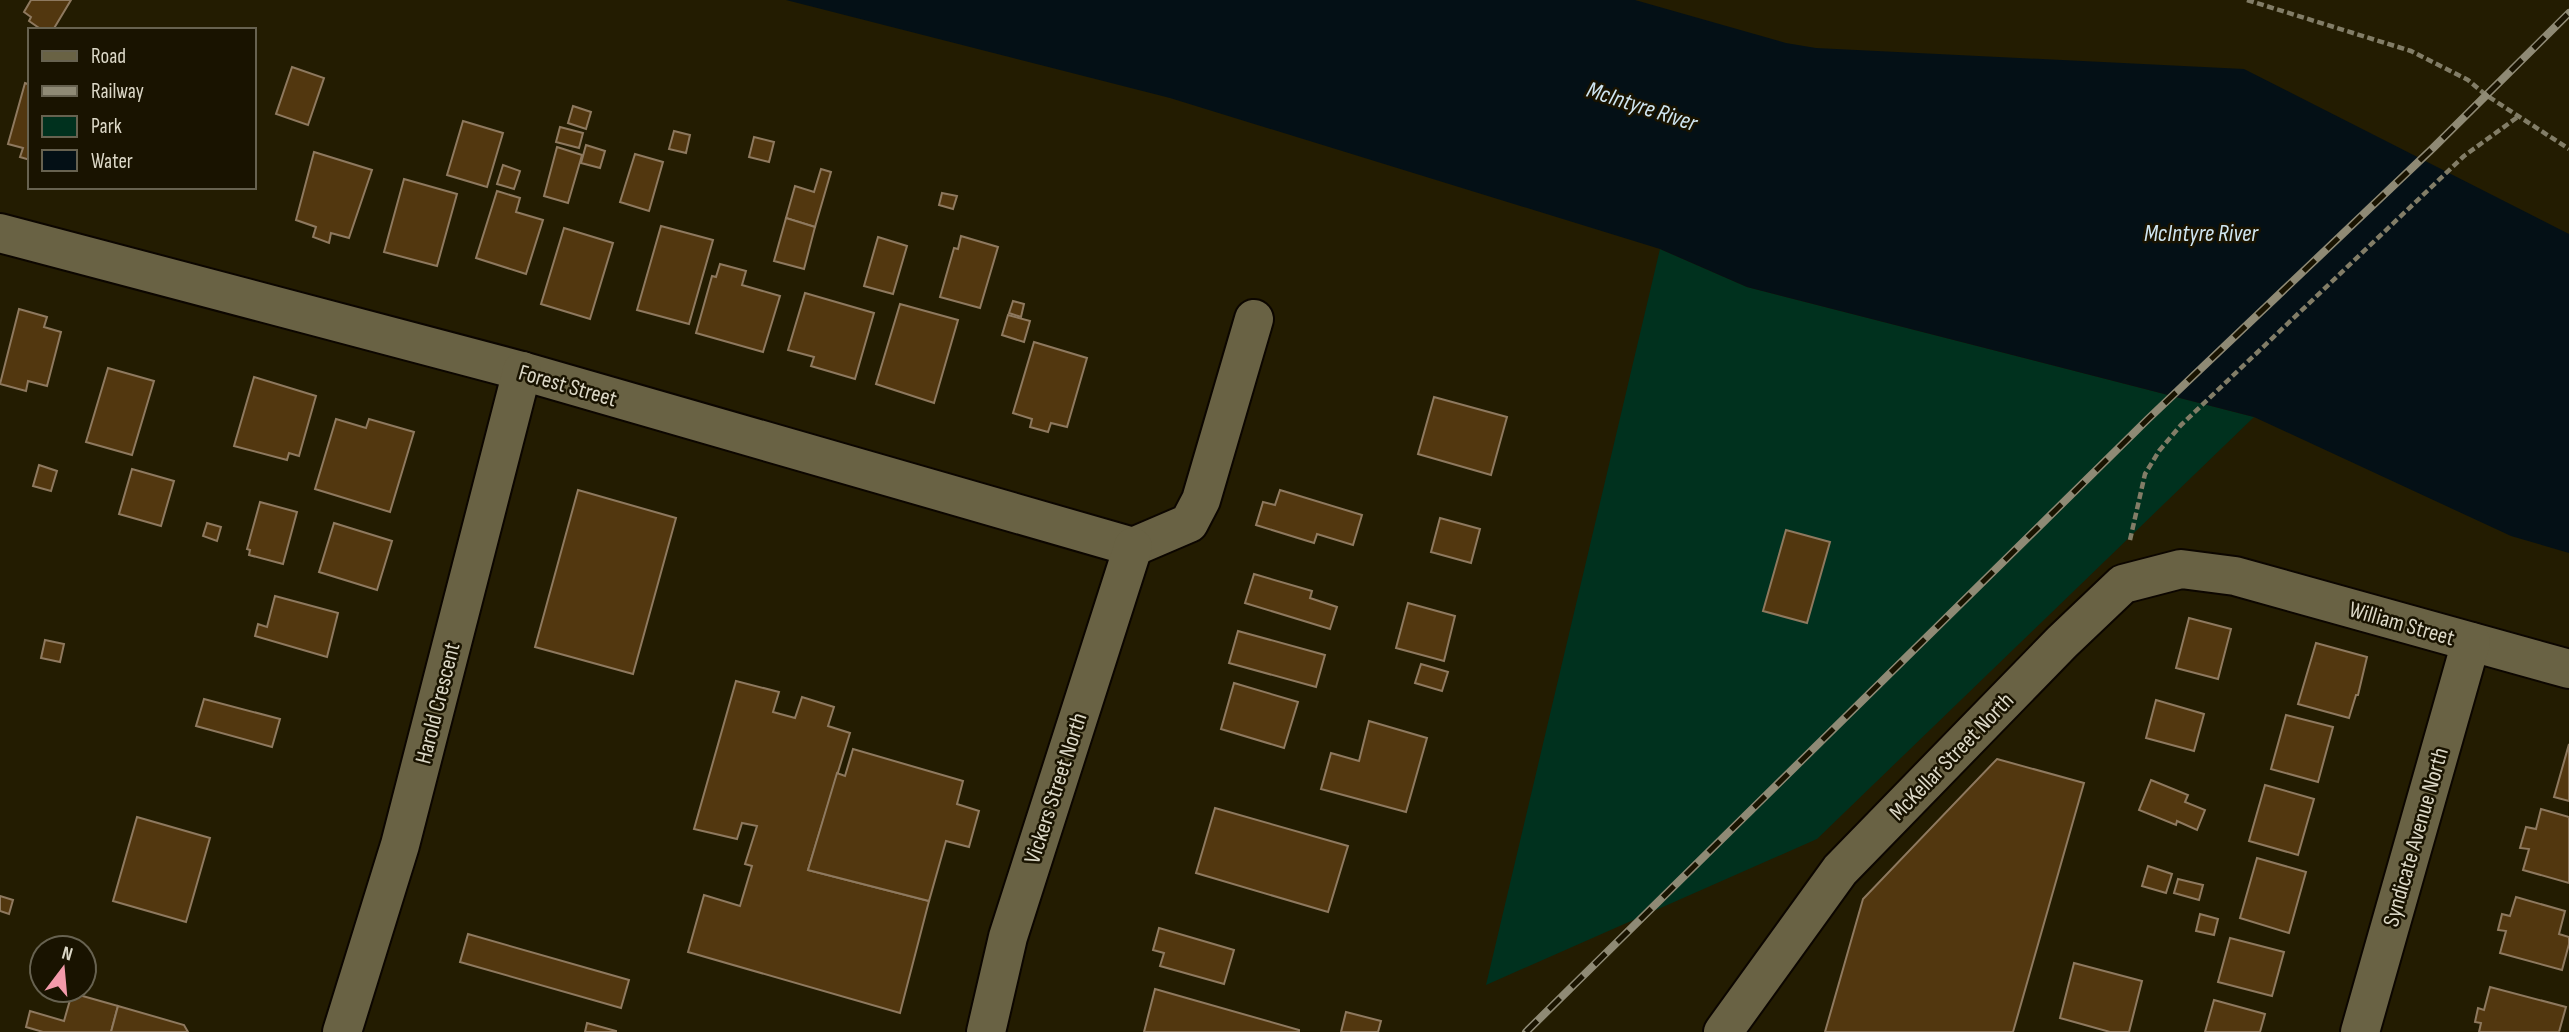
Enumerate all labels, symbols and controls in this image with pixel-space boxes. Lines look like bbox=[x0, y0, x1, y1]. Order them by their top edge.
legend bbox=[28, 28, 256, 189]
text: Road bbox=[91, 44, 126, 69]
water label: McIntyre River bbox=[1583, 75, 1702, 138]
text: Railway bbox=[91, 79, 144, 104]
text: Park bbox=[91, 114, 122, 139]
text: Water bbox=[91, 149, 133, 174]
water label: McIntyre River bbox=[2144, 219, 2259, 248]
street label: Forest Street bbox=[515, 359, 620, 413]
street label: William Street bbox=[2346, 596, 2458, 652]
street label: Harold Crescent bbox=[409, 640, 467, 767]
street label: McKellar Street North bbox=[1884, 687, 2020, 826]
street label: Vickers Street North bbox=[1018, 709, 1094, 867]
street label: Syndicate Avenue North bbox=[2377, 745, 2455, 930]
north arrow bbox=[28, 934, 98, 1004]
text: N bbox=[59, 942, 75, 967]

